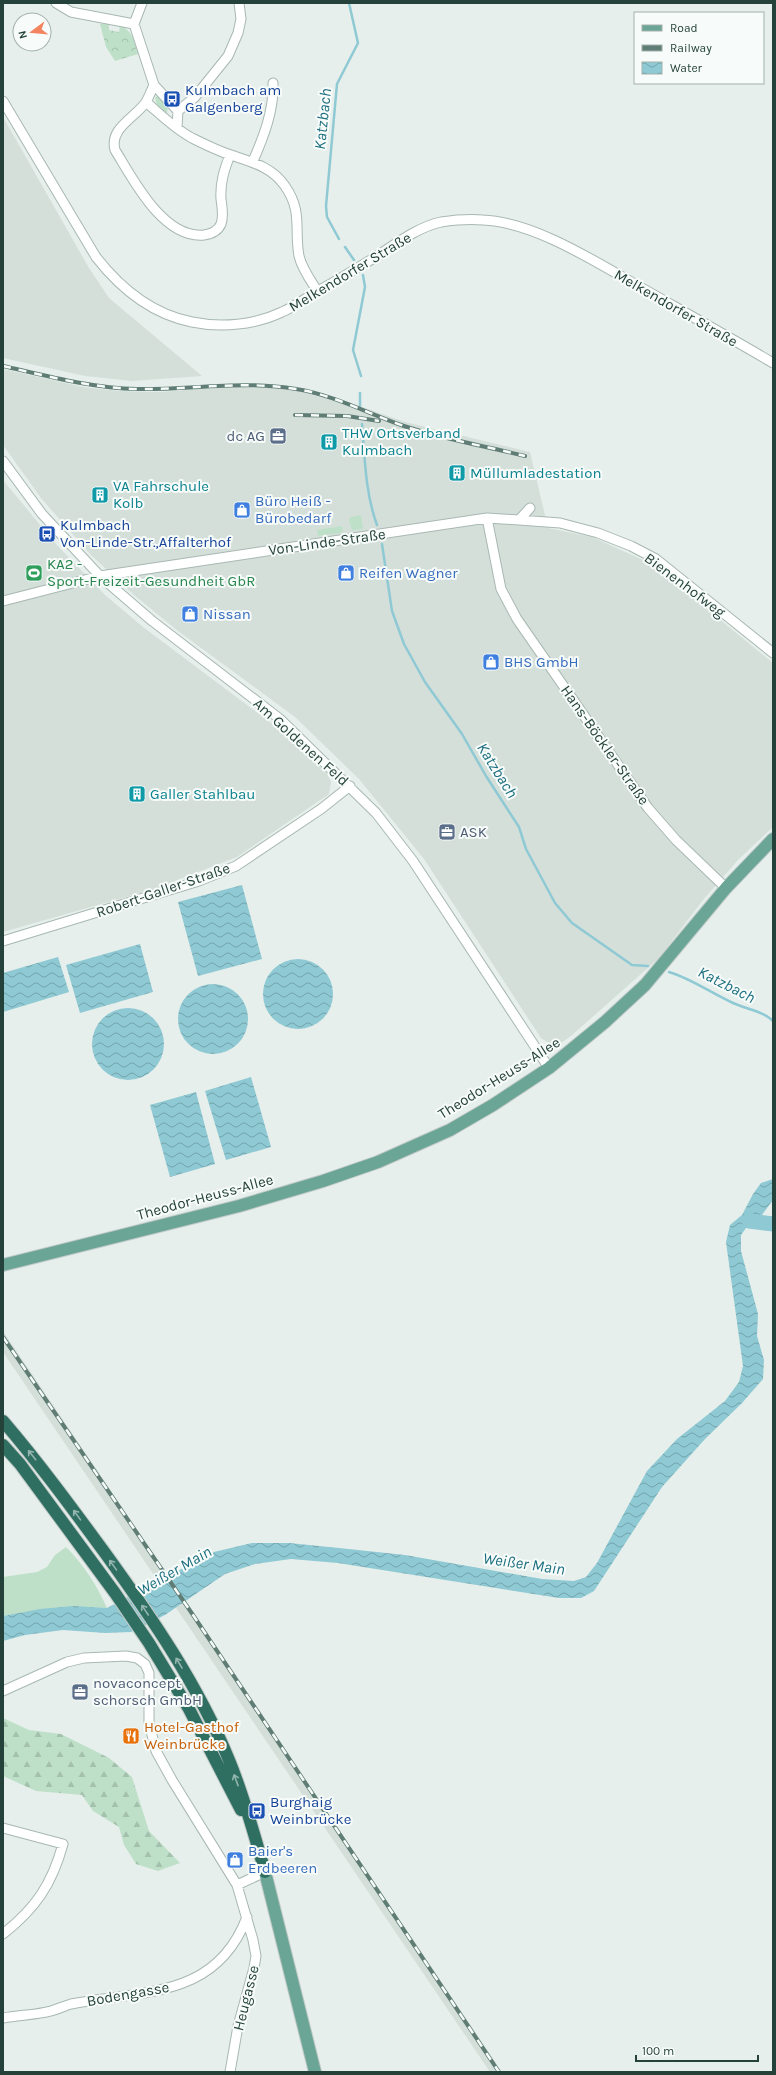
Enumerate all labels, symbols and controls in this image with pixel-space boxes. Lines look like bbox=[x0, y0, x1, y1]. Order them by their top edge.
north arrow bbox=[12, 12, 52, 52]
legend bbox=[634, 12, 764, 84]
text: Road bbox=[670, 21, 698, 35]
text: N bbox=[16, 29, 30, 40]
text: Railway bbox=[670, 41, 712, 55]
text: Water bbox=[670, 61, 703, 75]
place label: Kulmbach am Galgenberg bbox=[185, 81, 281, 116]
water label: Katzbach bbox=[310, 87, 335, 151]
bus stop icon: Kulmbach am Galgenberg bbox=[162, 89, 182, 109]
street label: Melkendorfer Straße bbox=[286, 228, 414, 316]
street label: Melkendorfer Straße bbox=[611, 265, 741, 351]
place label: THW Ortsverband Kulmbach bbox=[342, 424, 461, 459]
office icon: dc AG bbox=[268, 426, 288, 446]
place label: dc AG bbox=[227, 427, 265, 445]
building icon: THW Ortsverband Kulmbach bbox=[319, 432, 339, 452]
building icon: Müllumladestation bbox=[447, 463, 467, 483]
place label: Müllumladestation bbox=[470, 464, 602, 482]
place label: VA Fahrschule Kolb bbox=[113, 477, 209, 512]
building icon: VA Fahrschule Kolb bbox=[90, 485, 110, 505]
place label: Büro Heiß - Bürobedarf bbox=[255, 492, 332, 527]
shop icon: Büro Heiß - Bürobedarf bbox=[232, 500, 252, 520]
place label: Kulmbach Von-Linde-Str.,Affalterhof bbox=[60, 516, 232, 551]
bus stop icon: Kulmbach Von-Linde-Str.,Affalterhof bbox=[37, 524, 57, 544]
street label: Von-Linde-Straße bbox=[267, 525, 387, 559]
street label: Bienenhofweg bbox=[641, 549, 729, 622]
place label: KA2 - Sport-Freizeit-Gesundheit GbR bbox=[47, 555, 255, 590]
sports icon: KA2 - Sport-Freizeit-Gesundheit GbR bbox=[24, 563, 44, 583]
shop icon: Reifen Wagner bbox=[336, 563, 356, 583]
place label: Reifen Wagner bbox=[359, 564, 458, 582]
shop icon: Nissan bbox=[180, 604, 200, 624]
place label: Nissan bbox=[203, 605, 251, 623]
shop icon: BHS GmbH bbox=[481, 652, 501, 672]
place label: BHS GmbH bbox=[504, 653, 579, 671]
street label: Hans-Böckler-Straße bbox=[557, 682, 653, 808]
street label: Am Goldenen Feld bbox=[249, 694, 353, 790]
water label: Katzbach bbox=[473, 739, 522, 801]
building icon: Galler Stahlbau bbox=[127, 784, 147, 804]
place label: Galler Stahlbau bbox=[150, 785, 255, 803]
office icon: ASK bbox=[437, 822, 457, 842]
place label: ASK bbox=[460, 823, 487, 841]
street label: Robert-Galler-Straße bbox=[94, 859, 232, 921]
water label: Katzbach bbox=[695, 962, 759, 1007]
street label: Theodor-Heuss-Allee bbox=[435, 1033, 563, 1123]
street label: Theodor-Heuss-Allee bbox=[135, 1170, 275, 1224]
one-way arrow bbox=[27, 1450, 36, 1460]
one-way arrow bbox=[73, 1510, 81, 1521]
water label: Weißer Main bbox=[134, 1542, 215, 1599]
water label: Weißer Main bbox=[482, 1548, 566, 1579]
one-way arrow bbox=[109, 1559, 117, 1570]
one-way arrow bbox=[141, 1605, 149, 1616]
one-way arrow bbox=[175, 1657, 183, 1669]
place label: novaconcept schorsch GmbH bbox=[93, 1674, 202, 1709]
office icon: novaconcept schorsch GmbH bbox=[70, 1682, 90, 1702]
place label: Hotel-Gasthof Weinbrücke bbox=[144, 1718, 240, 1753]
restaurant icon: Hotel-Gasthof Weinbrücke bbox=[121, 1726, 141, 1746]
one-way arrow bbox=[232, 1775, 240, 1787]
place label: Burghaig Weinbrücke bbox=[270, 1793, 351, 1828]
bus stop icon: Burghaig Weinbrücke bbox=[247, 1801, 267, 1821]
place label: Baier's Erdbeeren bbox=[248, 1842, 317, 1877]
shop icon: Baier's Erdbeeren bbox=[225, 1850, 245, 1870]
street label: Heugasse bbox=[229, 1963, 263, 2033]
street label: Bodengasse bbox=[85, 1978, 171, 2010]
scale bar bbox=[636, 2037, 758, 2063]
text: 100 m bbox=[642, 2044, 674, 2058]

